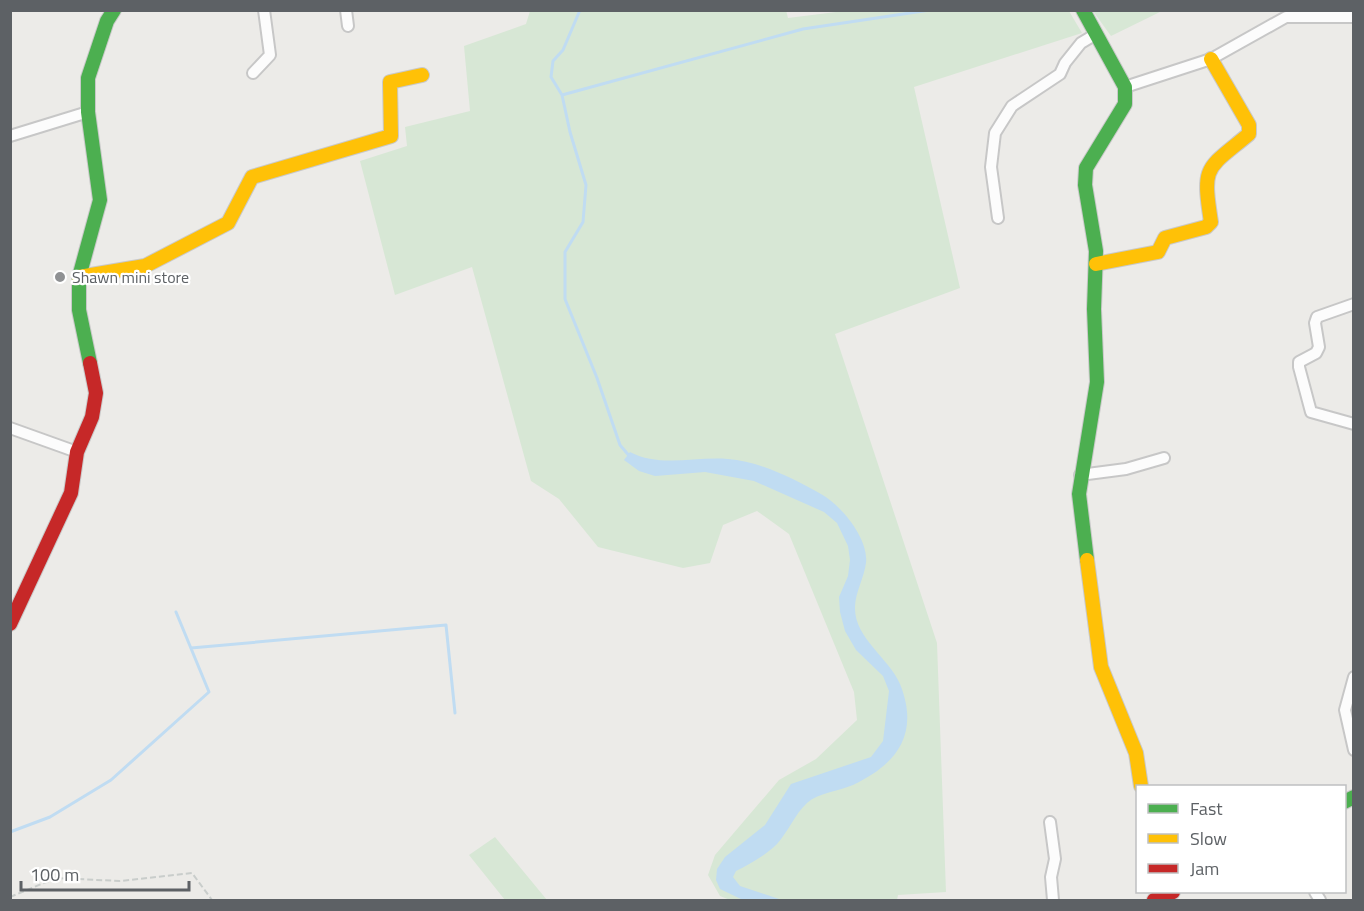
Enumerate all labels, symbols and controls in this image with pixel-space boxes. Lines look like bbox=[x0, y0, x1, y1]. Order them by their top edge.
place label: Shawn mini store bbox=[72, 265, 189, 289]
marker: Shawn mini store bbox=[53, 270, 67, 284]
legend bbox=[1136, 785, 1346, 893]
text: Fast bbox=[1190, 795, 1223, 822]
text: Slow bbox=[1190, 825, 1227, 852]
scale bar bbox=[21, 854, 189, 892]
text: Jam bbox=[1190, 855, 1219, 882]
text: 100 m bbox=[30, 861, 79, 888]

